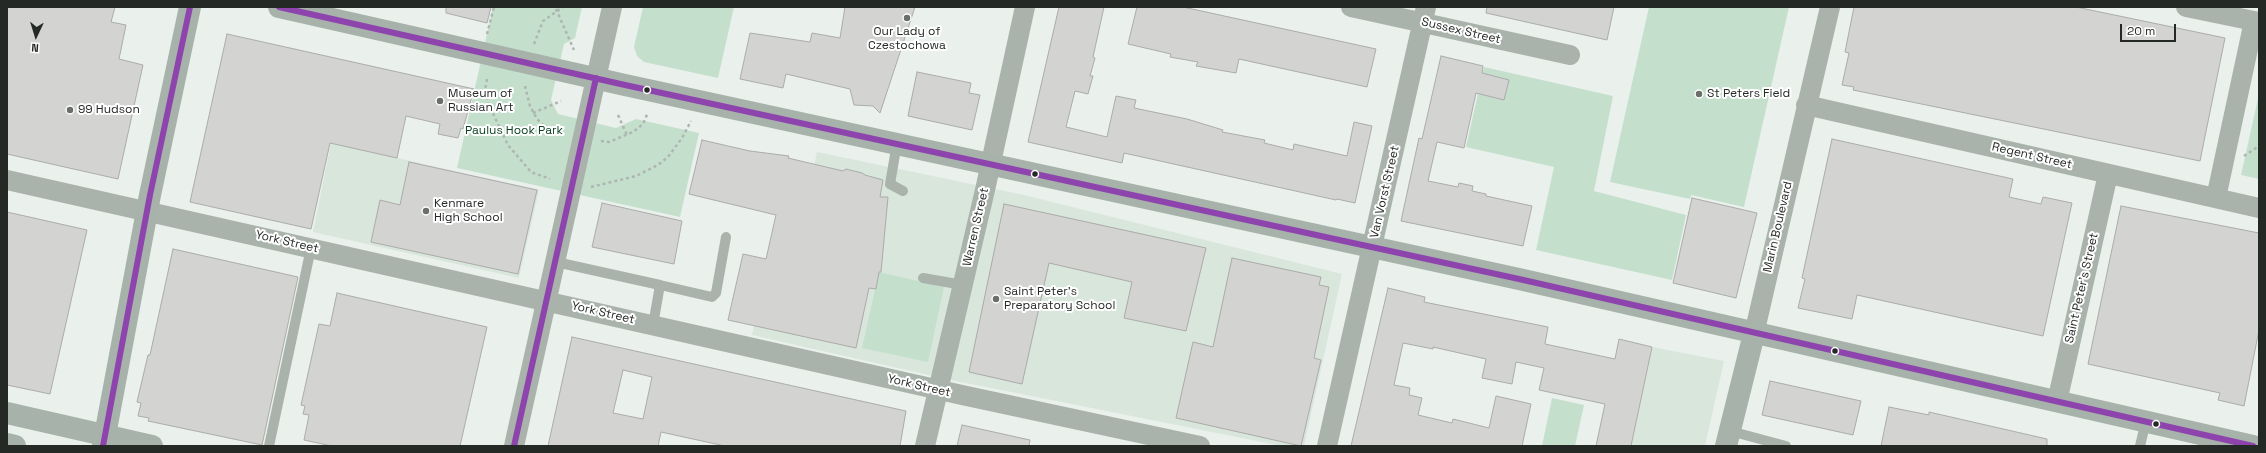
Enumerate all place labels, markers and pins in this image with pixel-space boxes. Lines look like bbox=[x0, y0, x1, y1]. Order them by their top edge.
marker: Our Lady of Czestochowa bbox=[902, 13, 912, 23]
place label: Our Lady of Czestochowa bbox=[868, 25, 946, 53]
unlabelled marker bbox=[642, 85, 652, 95]
place label: Museum of Russian Art bbox=[448, 87, 513, 115]
place label: St Peters Field bbox=[1707, 87, 1790, 101]
marker: St Peters Field bbox=[1694, 89, 1704, 99]
marker: Museum of Russian Art bbox=[435, 96, 445, 106]
place label: 99 Hudson bbox=[78, 103, 140, 117]
marker: 99 Hudson bbox=[65, 105, 75, 115]
unlabelled marker bbox=[1030, 169, 1040, 179]
place label: Kenmare High School bbox=[434, 197, 503, 225]
marker: Kenmare High School bbox=[421, 206, 431, 216]
place label: Saint Peter's Preparatory School bbox=[1004, 285, 1115, 313]
marker: Saint Peter's Preparatory School bbox=[991, 294, 1001, 304]
unlabelled marker bbox=[1830, 346, 1840, 356]
unlabelled marker bbox=[2151, 419, 2161, 429]

